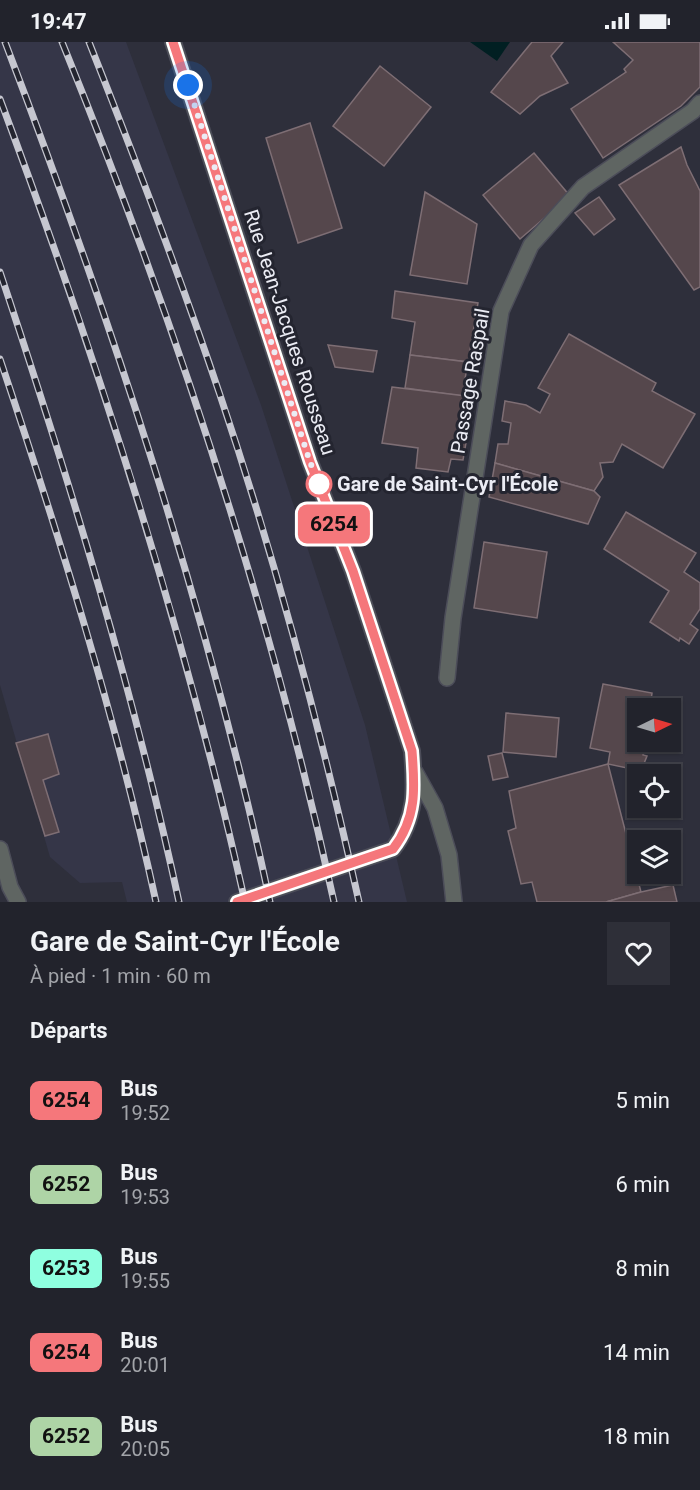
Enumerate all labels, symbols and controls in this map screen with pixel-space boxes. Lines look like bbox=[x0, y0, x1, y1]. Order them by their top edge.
text: 19:47 bbox=[30, 9, 87, 34]
your location bbox=[173, 70, 203, 100]
street label: Rue Jean-Jacques Rousseau bbox=[239, 206, 341, 458]
street label: Passage Raspail bbox=[445, 306, 495, 456]
marker: Gare de Saint-Cyr l'École bbox=[306, 471, 332, 497]
place label: Gare de Saint-Cyr l'École bbox=[337, 472, 558, 496]
line badge: 6254 bbox=[292, 504, 376, 544]
text: 6254 bbox=[310, 512, 358, 536]
north arrow bbox=[627, 698, 681, 752]
map controls bbox=[627, 698, 681, 884]
button: locate bbox=[627, 764, 681, 818]
button: layers bbox=[627, 830, 681, 884]
button: heart bbox=[607, 922, 670, 985]
text: Gare de Saint-Cyr l'École bbox=[30, 925, 340, 958]
text: À pied · 1 min · 60 m bbox=[30, 964, 211, 988]
text: Départs bbox=[30, 1018, 108, 1043]
text: Bus bbox=[120, 1076, 158, 1101]
text: 6254 bbox=[42, 1088, 90, 1112]
text: 5 min bbox=[615, 1088, 670, 1113]
text: 19:52 bbox=[120, 1101, 170, 1125]
text: Bus bbox=[120, 1160, 158, 1185]
text: 6252 bbox=[42, 1172, 90, 1196]
text: 6 min bbox=[615, 1172, 670, 1197]
text: 19:53 bbox=[120, 1185, 170, 1209]
text: Bus bbox=[120, 1244, 158, 1269]
text: 6253 bbox=[42, 1256, 90, 1280]
text: 8 min bbox=[615, 1256, 670, 1281]
text: 19:55 bbox=[120, 1269, 170, 1293]
text: Bus bbox=[120, 1328, 158, 1353]
text: 6254 bbox=[42, 1340, 90, 1364]
text: 14 min bbox=[603, 1340, 670, 1365]
text: 20:01 bbox=[120, 1353, 170, 1377]
text: Bus bbox=[120, 1412, 158, 1437]
text: 6252 bbox=[42, 1424, 90, 1448]
text: 18 min bbox=[603, 1424, 670, 1449]
text: 20:05 bbox=[120, 1437, 170, 1461]

